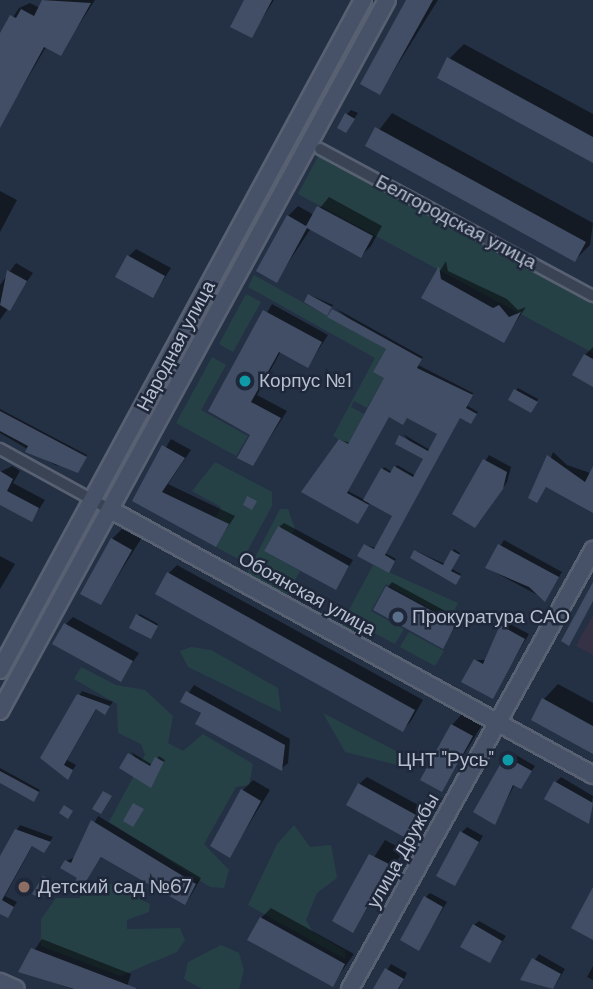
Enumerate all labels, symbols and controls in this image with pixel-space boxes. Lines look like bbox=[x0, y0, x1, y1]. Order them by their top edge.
street label: Белгородская улица bbox=[372, 170, 540, 274]
street label: Народная улица bbox=[132, 277, 220, 415]
place label: Корпус №1 bbox=[259, 370, 352, 392]
marker: Корпус №1 bbox=[237, 373, 253, 389]
street label: Обоянская улица bbox=[234, 547, 380, 641]
place label: Прокуратура САО bbox=[412, 606, 570, 628]
marker: Прокуратура САО bbox=[390, 609, 406, 625]
place label: ЦНТ "Русь" bbox=[397, 749, 494, 771]
marker: ЦНТ "Русь" bbox=[500, 752, 516, 768]
street label: улица Дружбы bbox=[362, 790, 444, 912]
place label: Детский сад №67 bbox=[38, 876, 192, 898]
marker: Детский сад №67 bbox=[16, 879, 32, 895]

